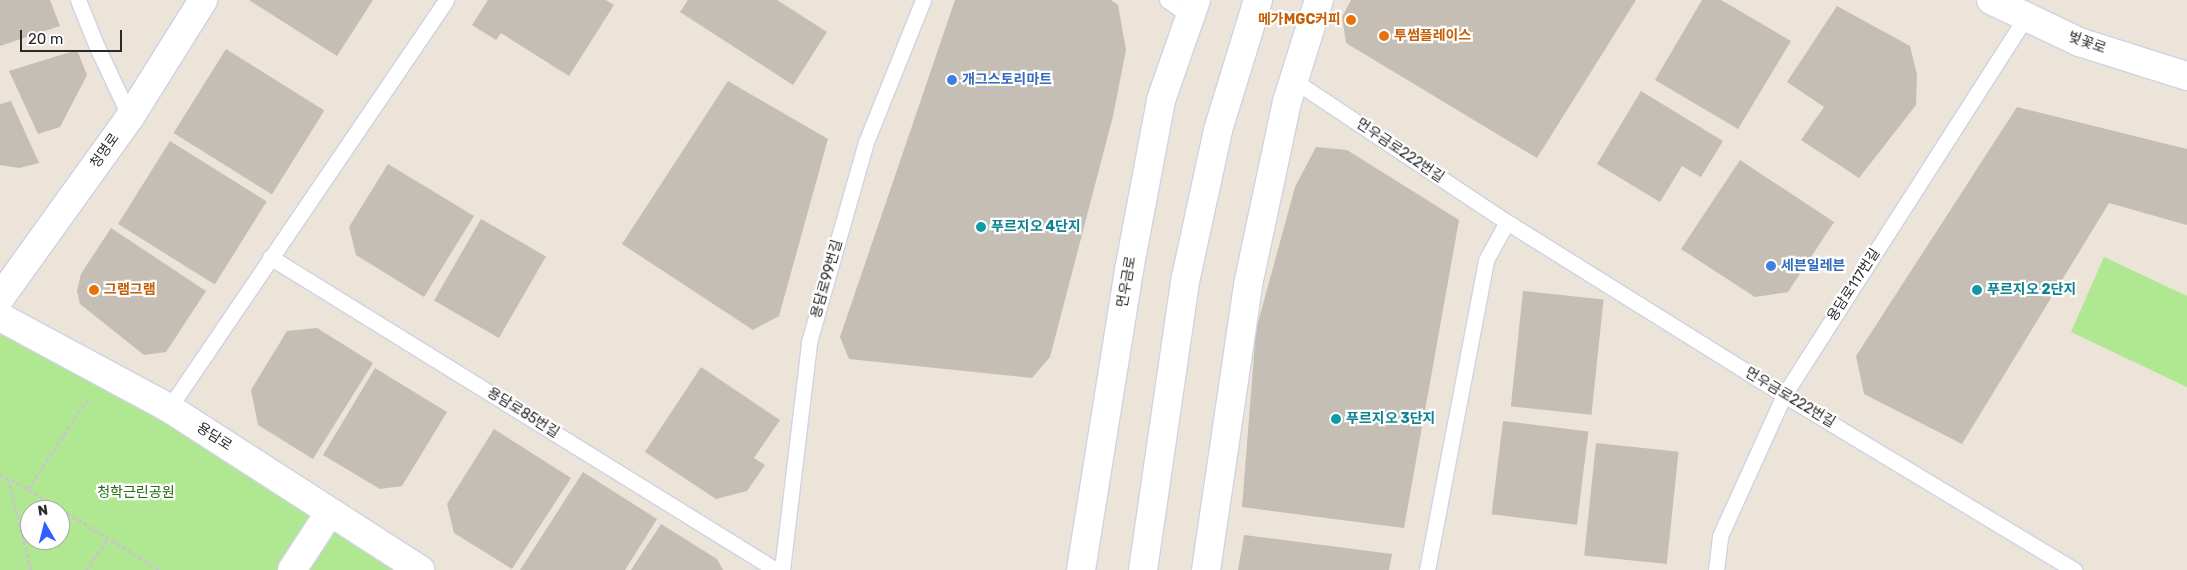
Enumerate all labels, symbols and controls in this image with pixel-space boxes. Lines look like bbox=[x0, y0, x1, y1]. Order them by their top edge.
place label: 메가MGC커피 bbox=[1258, 12, 1341, 28]
marker: 메가MGC커피 bbox=[1345, 14, 1357, 26]
scale bar bbox=[22, 20, 125, 52]
place label: 투썸플레이스 bbox=[1394, 28, 1471, 44]
street label: 벚꽃로 bbox=[2066, 28, 2108, 58]
text: 20 m bbox=[28, 30, 63, 48]
marker: 투썸플레이스 bbox=[1378, 30, 1390, 42]
place label: 개그스토리마트 bbox=[962, 72, 1052, 88]
marker: 개그스토리마트 bbox=[946, 74, 958, 86]
street label: 먼우금로222번길 bbox=[1353, 116, 1447, 186]
street label: 청명로 bbox=[87, 130, 123, 172]
place label: 푸르지오 4단지 bbox=[991, 219, 1081, 235]
marker: 푸르지오 4단지 bbox=[975, 221, 987, 233]
street label: 용담로99번길 bbox=[808, 238, 846, 320]
street label: 용담로117번길 bbox=[1824, 245, 1884, 325]
street label: 먼우금로 bbox=[1114, 255, 1140, 309]
place label: 세븐일레븐 bbox=[1781, 258, 1845, 274]
marker: 세븐일레븐 bbox=[1765, 260, 1777, 272]
place label: 그램그램 bbox=[104, 282, 156, 298]
place label: 푸르지오 2단지 bbox=[1987, 282, 2076, 298]
marker: 그램그램 bbox=[88, 284, 100, 296]
marker: 푸르지오 2단지 bbox=[1971, 284, 1983, 296]
street label: 먼우금로222번길 bbox=[1742, 365, 1838, 431]
street label: 용담로85번길 bbox=[484, 384, 562, 442]
place label: 푸르지오 3단지 bbox=[1346, 411, 1435, 427]
marker: 푸르지오 3단지 bbox=[1330, 413, 1342, 425]
street label: 용담로 bbox=[193, 419, 235, 455]
park label: 청학근린공원 bbox=[97, 485, 175, 501]
north arrow bbox=[20, 500, 70, 550]
text: N bbox=[37, 502, 49, 520]

